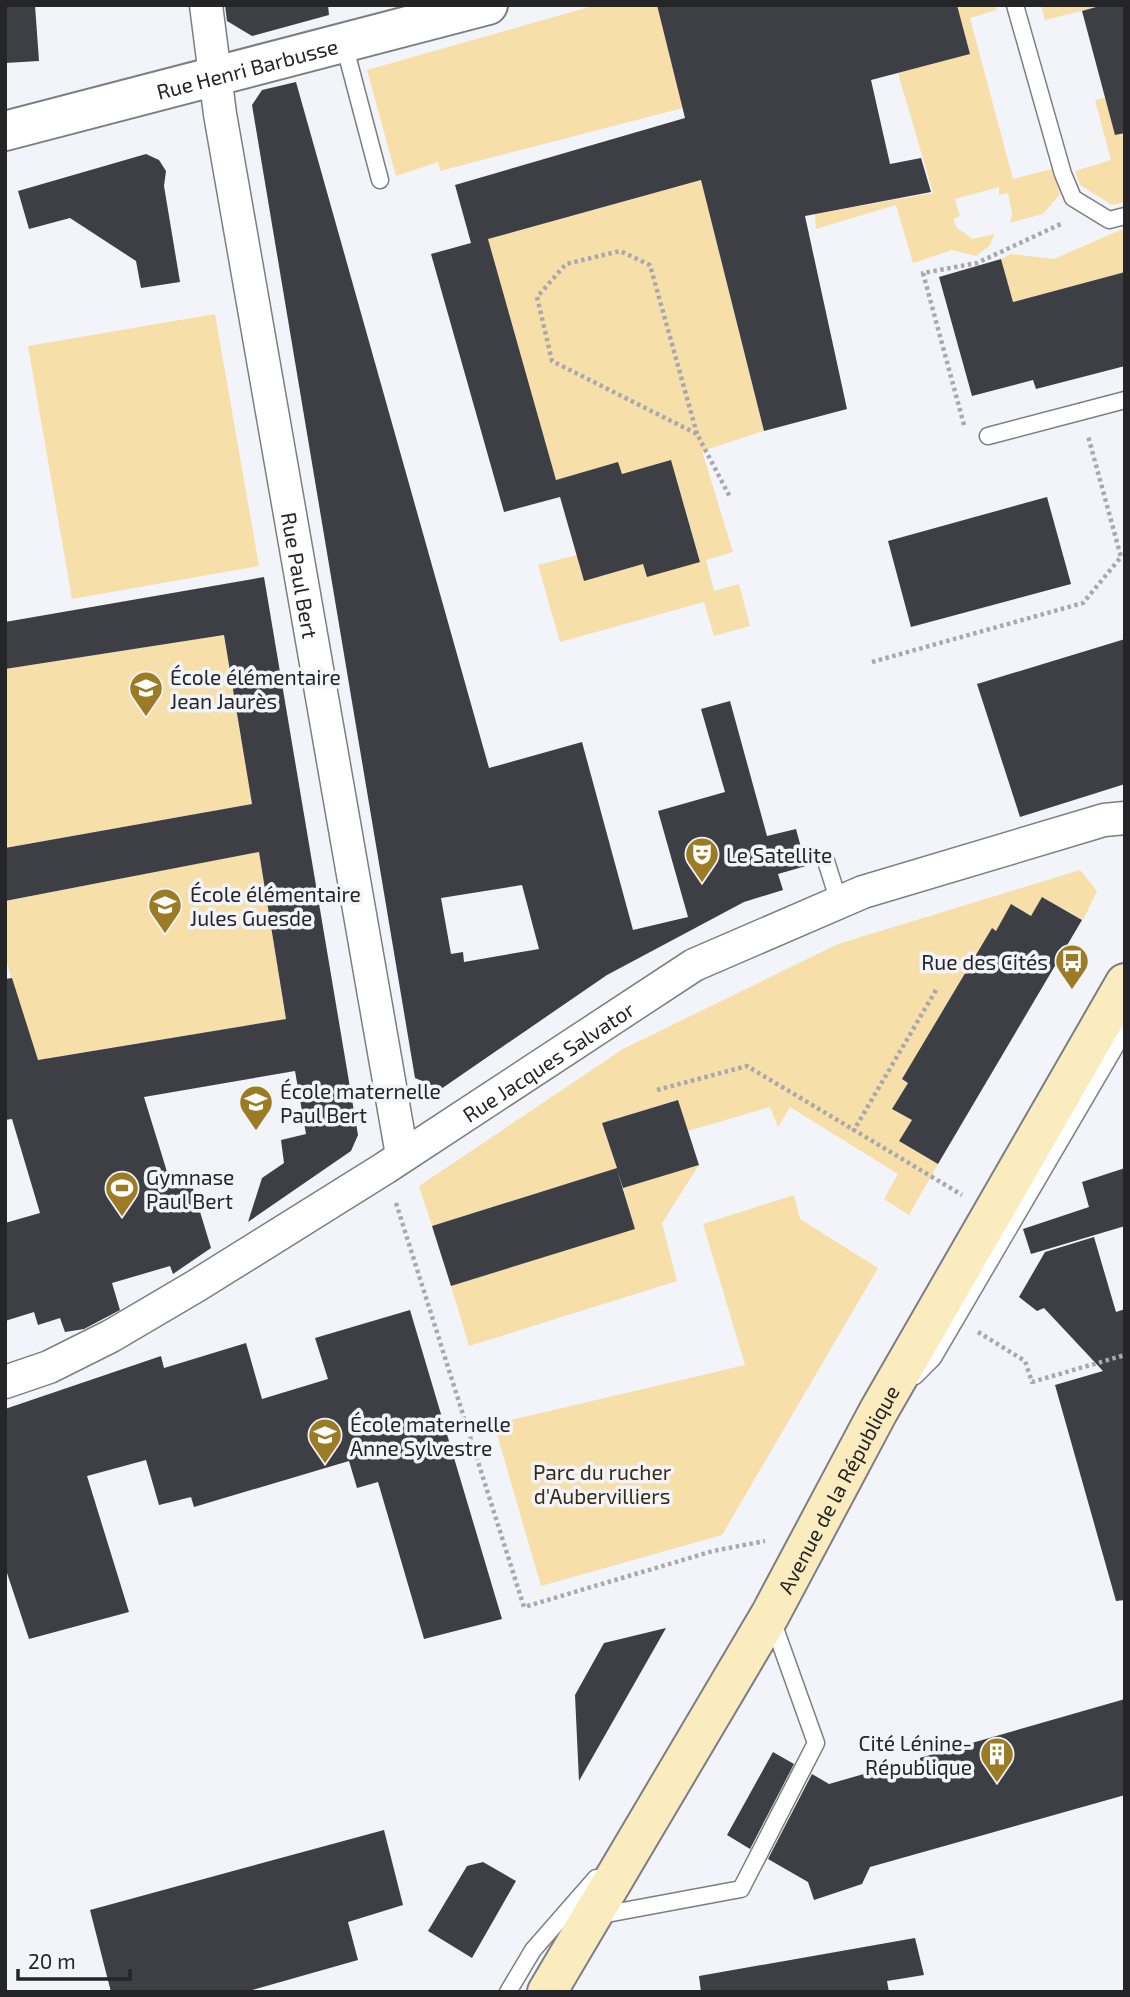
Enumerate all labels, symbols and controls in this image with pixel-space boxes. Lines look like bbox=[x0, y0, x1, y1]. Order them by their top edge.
street label: Rue Henri Barbusse bbox=[154, 32, 340, 104]
street label: Rue Paul Bert bbox=[277, 510, 324, 640]
place label: École élémentaire Jean Jaurès bbox=[170, 664, 341, 713]
school or university icon: École élémentaire Jean Jaurès bbox=[127, 669, 165, 718]
theatre icon: Le Satellite bbox=[683, 835, 721, 884]
place label: Le Satellite bbox=[726, 842, 832, 867]
place label: École élémentaire Jules Guesde bbox=[190, 881, 361, 930]
school or university icon: École élémentaire Jules Guesde bbox=[146, 886, 184, 935]
bus stop icon: Rue des Cités bbox=[1053, 942, 1091, 991]
place label: Rue des Cités bbox=[921, 949, 1048, 974]
street label: Rue Jacques Salvator bbox=[457, 995, 639, 1126]
place label: École maternelle Paul Bert bbox=[280, 1078, 441, 1127]
school or university icon: École maternelle Paul Bert bbox=[237, 1083, 275, 1132]
place label: Gymnase Paul Bert bbox=[146, 1164, 234, 1213]
sports icon: Gymnase Paul Bert bbox=[103, 1169, 141, 1218]
street label: Avenue de la République bbox=[771, 1380, 903, 1597]
place label: École maternelle Anne Sylvestre bbox=[350, 1411, 511, 1460]
school or university icon: École maternelle Anne Sylvestre bbox=[306, 1416, 344, 1465]
park label: Parc du rucher d'Aubervilliers bbox=[533, 1459, 672, 1508]
place label: Cité Lénine- République bbox=[859, 1730, 972, 1779]
building icon: Cité Lénine- République bbox=[978, 1735, 1016, 1784]
scale bar bbox=[18, 1938, 130, 1982]
text: 20 m bbox=[28, 1948, 76, 1973]

